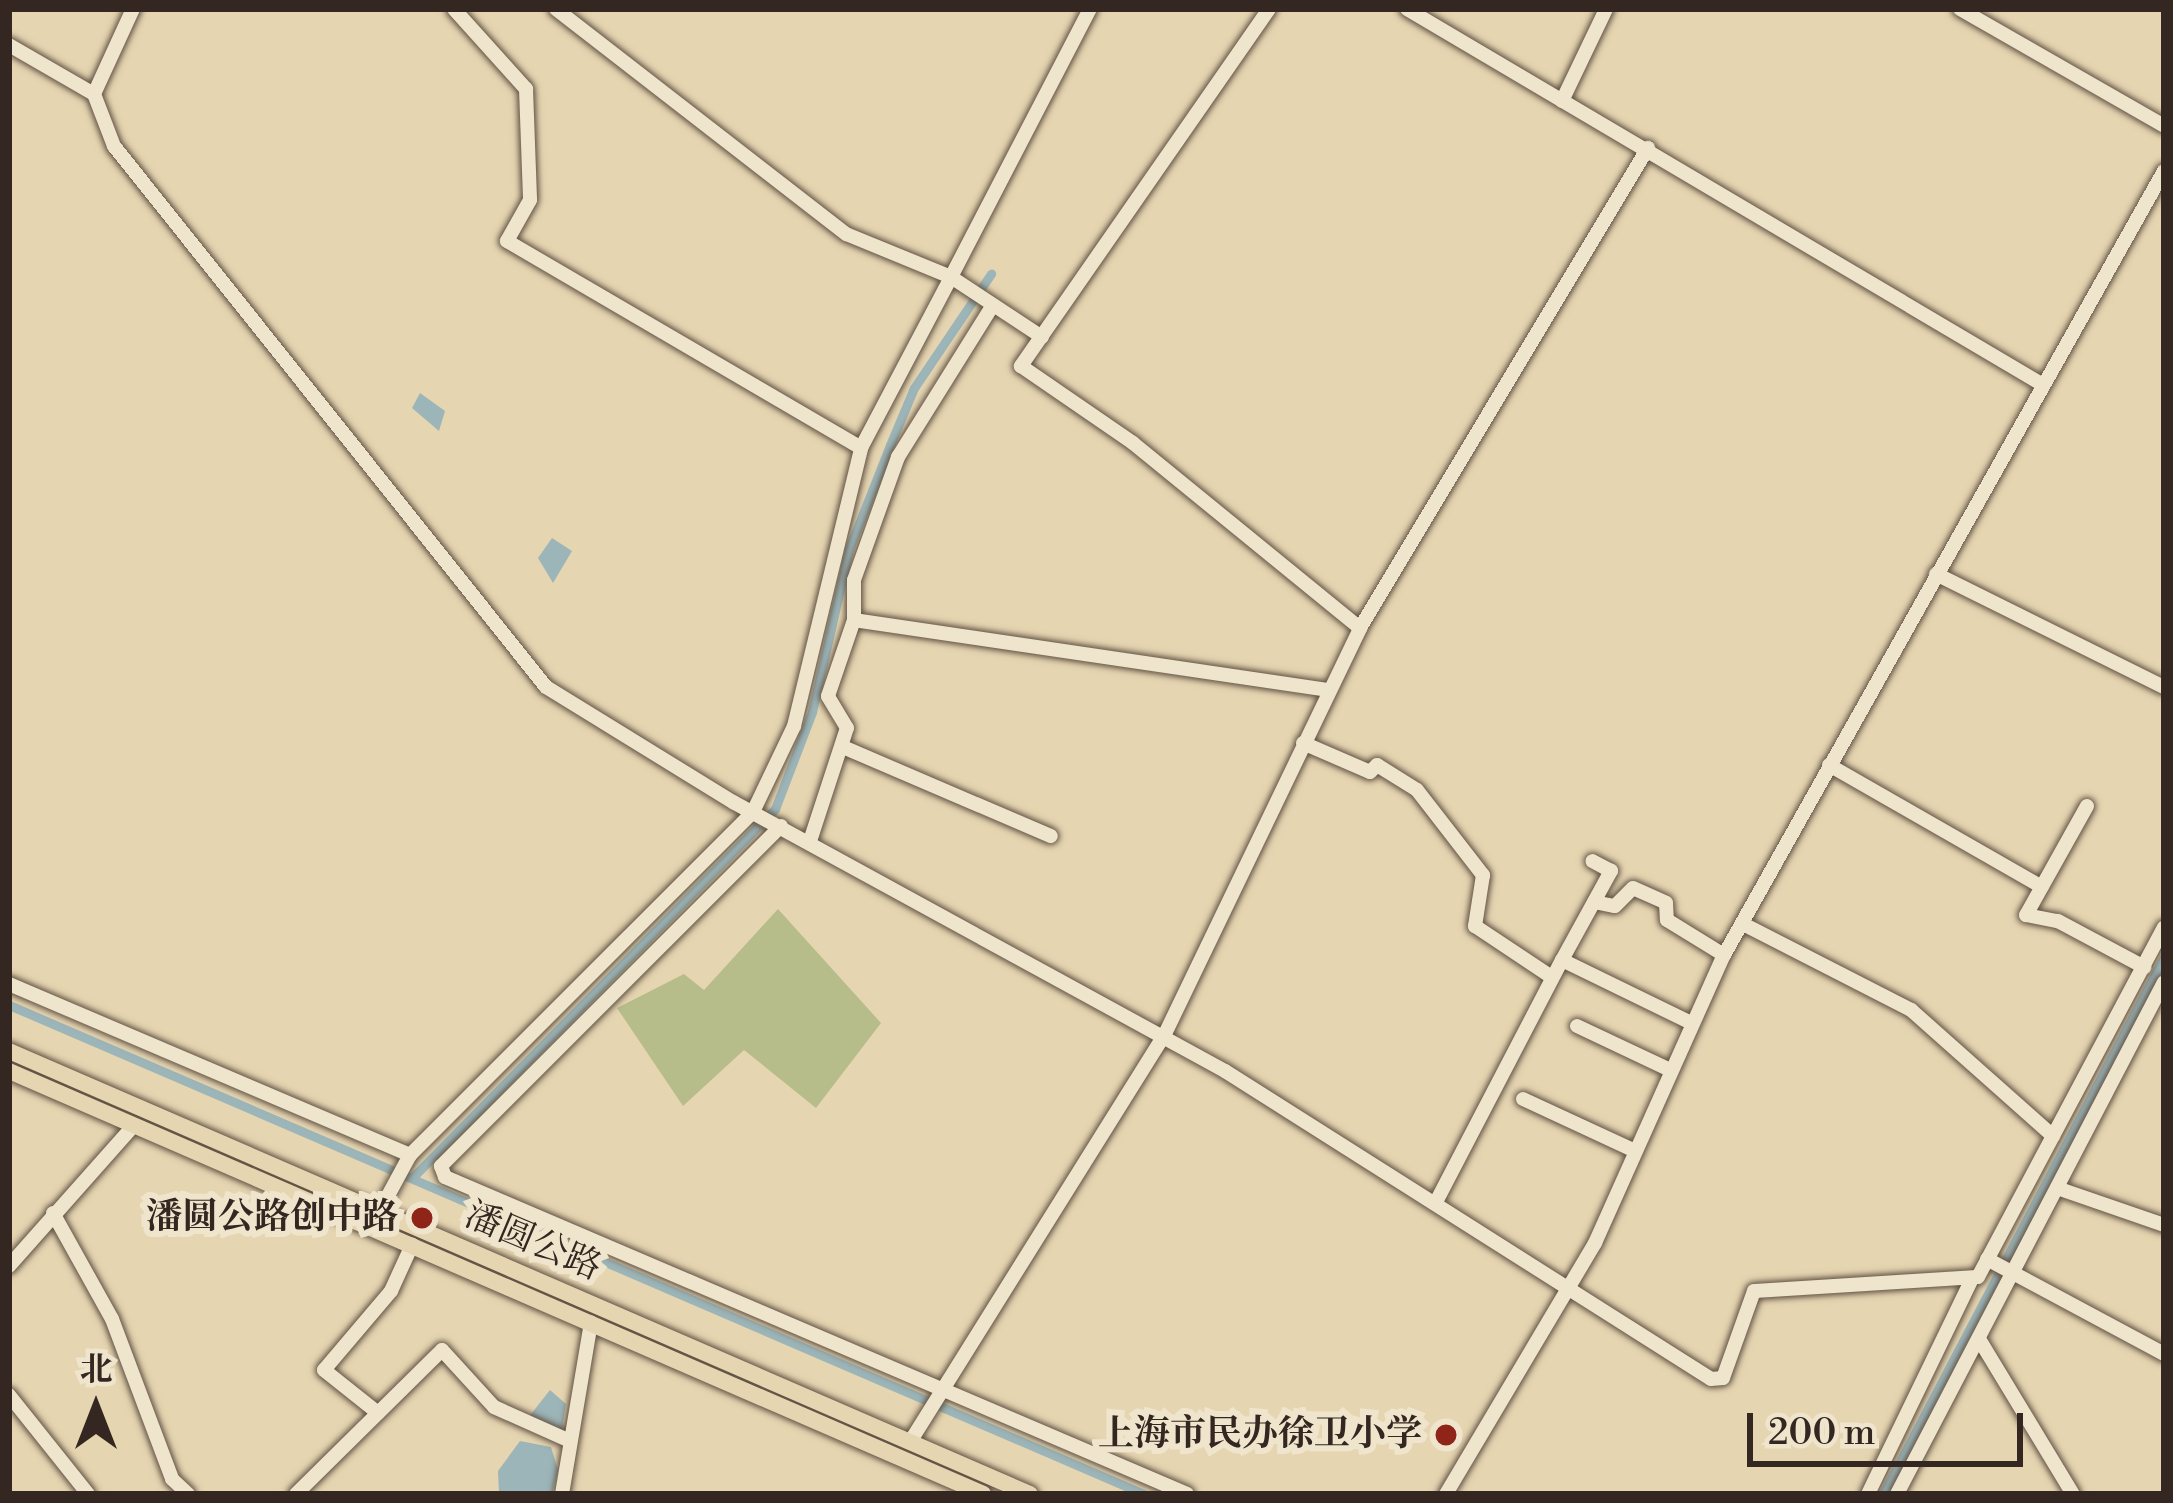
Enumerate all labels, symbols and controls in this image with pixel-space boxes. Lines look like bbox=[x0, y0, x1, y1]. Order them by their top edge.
street label: 潘圆公路 bbox=[458, 1194, 608, 1290]
place label: 潘圆公路创中路 bbox=[146, 1196, 398, 1240]
marker: 潘圆公路创中路 bbox=[409, 1205, 435, 1231]
north arrow bbox=[36, 1347, 156, 1467]
text: 北 bbox=[80, 1350, 113, 1391]
scale bar bbox=[1753, 1389, 2029, 1463]
text: 200 m bbox=[1768, 1411, 1875, 1456]
place label: 上海市民办徐卫小学 bbox=[1098, 1413, 1422, 1457]
marker: 上海市民办徐卫小学 bbox=[1433, 1422, 1459, 1448]

